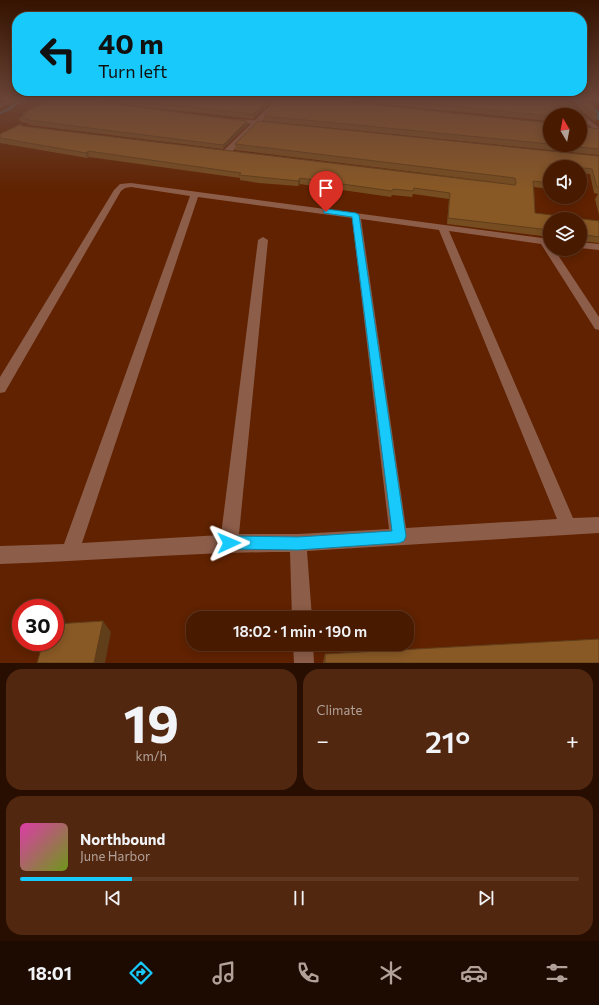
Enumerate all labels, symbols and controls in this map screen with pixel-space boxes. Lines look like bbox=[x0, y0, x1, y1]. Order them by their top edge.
text: 40 m bbox=[98, 26, 164, 60]
icon: left bbox=[32, 28, 84, 80]
text: Turn left bbox=[98, 60, 167, 82]
north arrow bbox=[543, 108, 587, 152]
map controls bbox=[543, 108, 587, 256]
button: sound bbox=[543, 160, 587, 204]
pin bbox=[309, 171, 343, 212]
icon: arrive bbox=[315, 177, 337, 199]
button: layers bbox=[543, 212, 587, 256]
position arrow bbox=[208, 522, 250, 564]
speed limit sign: 30 bbox=[12, 599, 64, 651]
text: 18:02 · 1 min · 190 m bbox=[233, 622, 367, 640]
text: 19 bbox=[123, 690, 179, 754]
text: Climate bbox=[317, 702, 362, 718]
text: 21° bbox=[425, 722, 470, 759]
text: − bbox=[317, 727, 329, 754]
text: + bbox=[566, 727, 579, 754]
text: km/h bbox=[135, 748, 167, 764]
text: Northbound bbox=[80, 830, 165, 848]
text: June Harbor bbox=[80, 848, 150, 864]
icon: previous bbox=[102, 887, 124, 909]
icon: pause bbox=[288, 887, 310, 909]
icon: next bbox=[475, 887, 497, 909]
icon: directions bbox=[127, 959, 155, 987]
icon: music bbox=[210, 959, 238, 987]
icon: phone bbox=[294, 959, 322, 987]
icon: climate bbox=[377, 959, 405, 987]
icon: car bbox=[460, 959, 488, 987]
icon: filters bbox=[543, 959, 571, 987]
text: 18:01 bbox=[28, 962, 72, 984]

